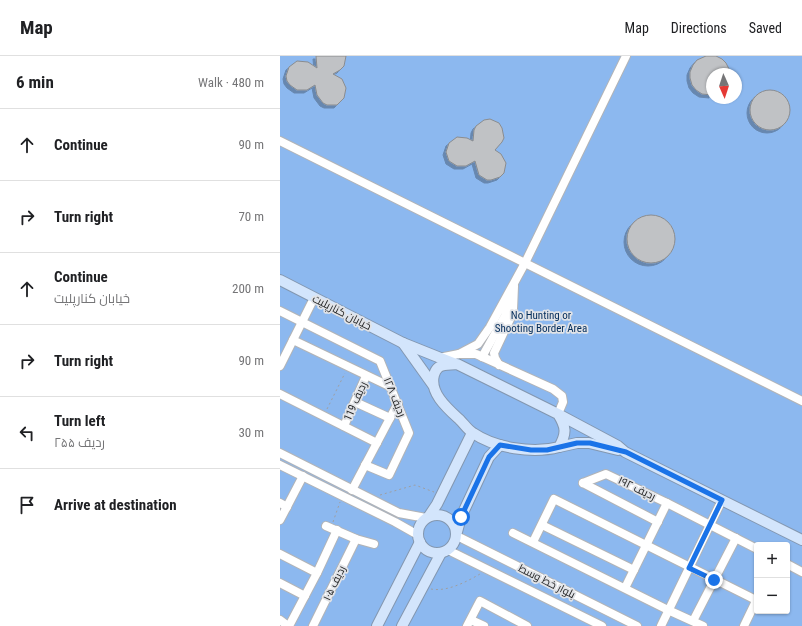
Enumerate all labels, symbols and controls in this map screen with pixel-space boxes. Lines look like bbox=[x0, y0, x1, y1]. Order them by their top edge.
text: Map bbox=[20, 16, 53, 39]
text: Map bbox=[625, 20, 649, 36]
text: Directions bbox=[671, 20, 727, 36]
text: Saved bbox=[749, 20, 782, 36]
north arrow bbox=[706, 68, 742, 104]
text: 6 min bbox=[16, 72, 54, 92]
text: Walk · 480 m bbox=[198, 75, 264, 90]
icon: ahead bbox=[16, 134, 38, 156]
text: Continue bbox=[54, 136, 108, 154]
text: 90 m bbox=[238, 137, 264, 152]
icon: right bbox=[16, 206, 38, 228]
text: Turn right bbox=[54, 208, 113, 226]
text: 70 m bbox=[238, 209, 264, 224]
text: Continue bbox=[54, 268, 108, 286]
icon: ahead bbox=[16, 278, 38, 300]
text: 200 m bbox=[232, 281, 264, 296]
text: خیابان کنارپلیت bbox=[54, 291, 130, 306]
street label: خیابان کنارپلیت bbox=[310, 292, 373, 333]
park label: No Hunting or Shooting Border Area bbox=[495, 309, 587, 335]
icon: right bbox=[16, 350, 38, 372]
text: Turn right bbox=[54, 352, 113, 370]
text: 90 m bbox=[238, 353, 264, 368]
street label: ردیف ۱۲۸ bbox=[381, 376, 408, 419]
street label: ردیف 119 bbox=[341, 379, 370, 423]
text: Turn left bbox=[54, 412, 105, 430]
icon: left bbox=[16, 422, 38, 444]
text: 30 m bbox=[238, 425, 264, 440]
text: ردیف ۲۵۵ bbox=[54, 435, 105, 450]
street label: ردیف ۱۹۲ bbox=[616, 474, 658, 503]
icon: arrive bbox=[16, 494, 38, 516]
text: Arrive at destination bbox=[54, 496, 177, 514]
route start bbox=[452, 508, 470, 526]
map controls bbox=[754, 542, 790, 614]
button: + bbox=[754, 542, 790, 578]
street label: بلوار خط وسط bbox=[516, 562, 578, 601]
street label: ردیف ۱۰۵ bbox=[320, 563, 349, 603]
route end bbox=[705, 571, 723, 589]
button: − bbox=[754, 578, 790, 614]

